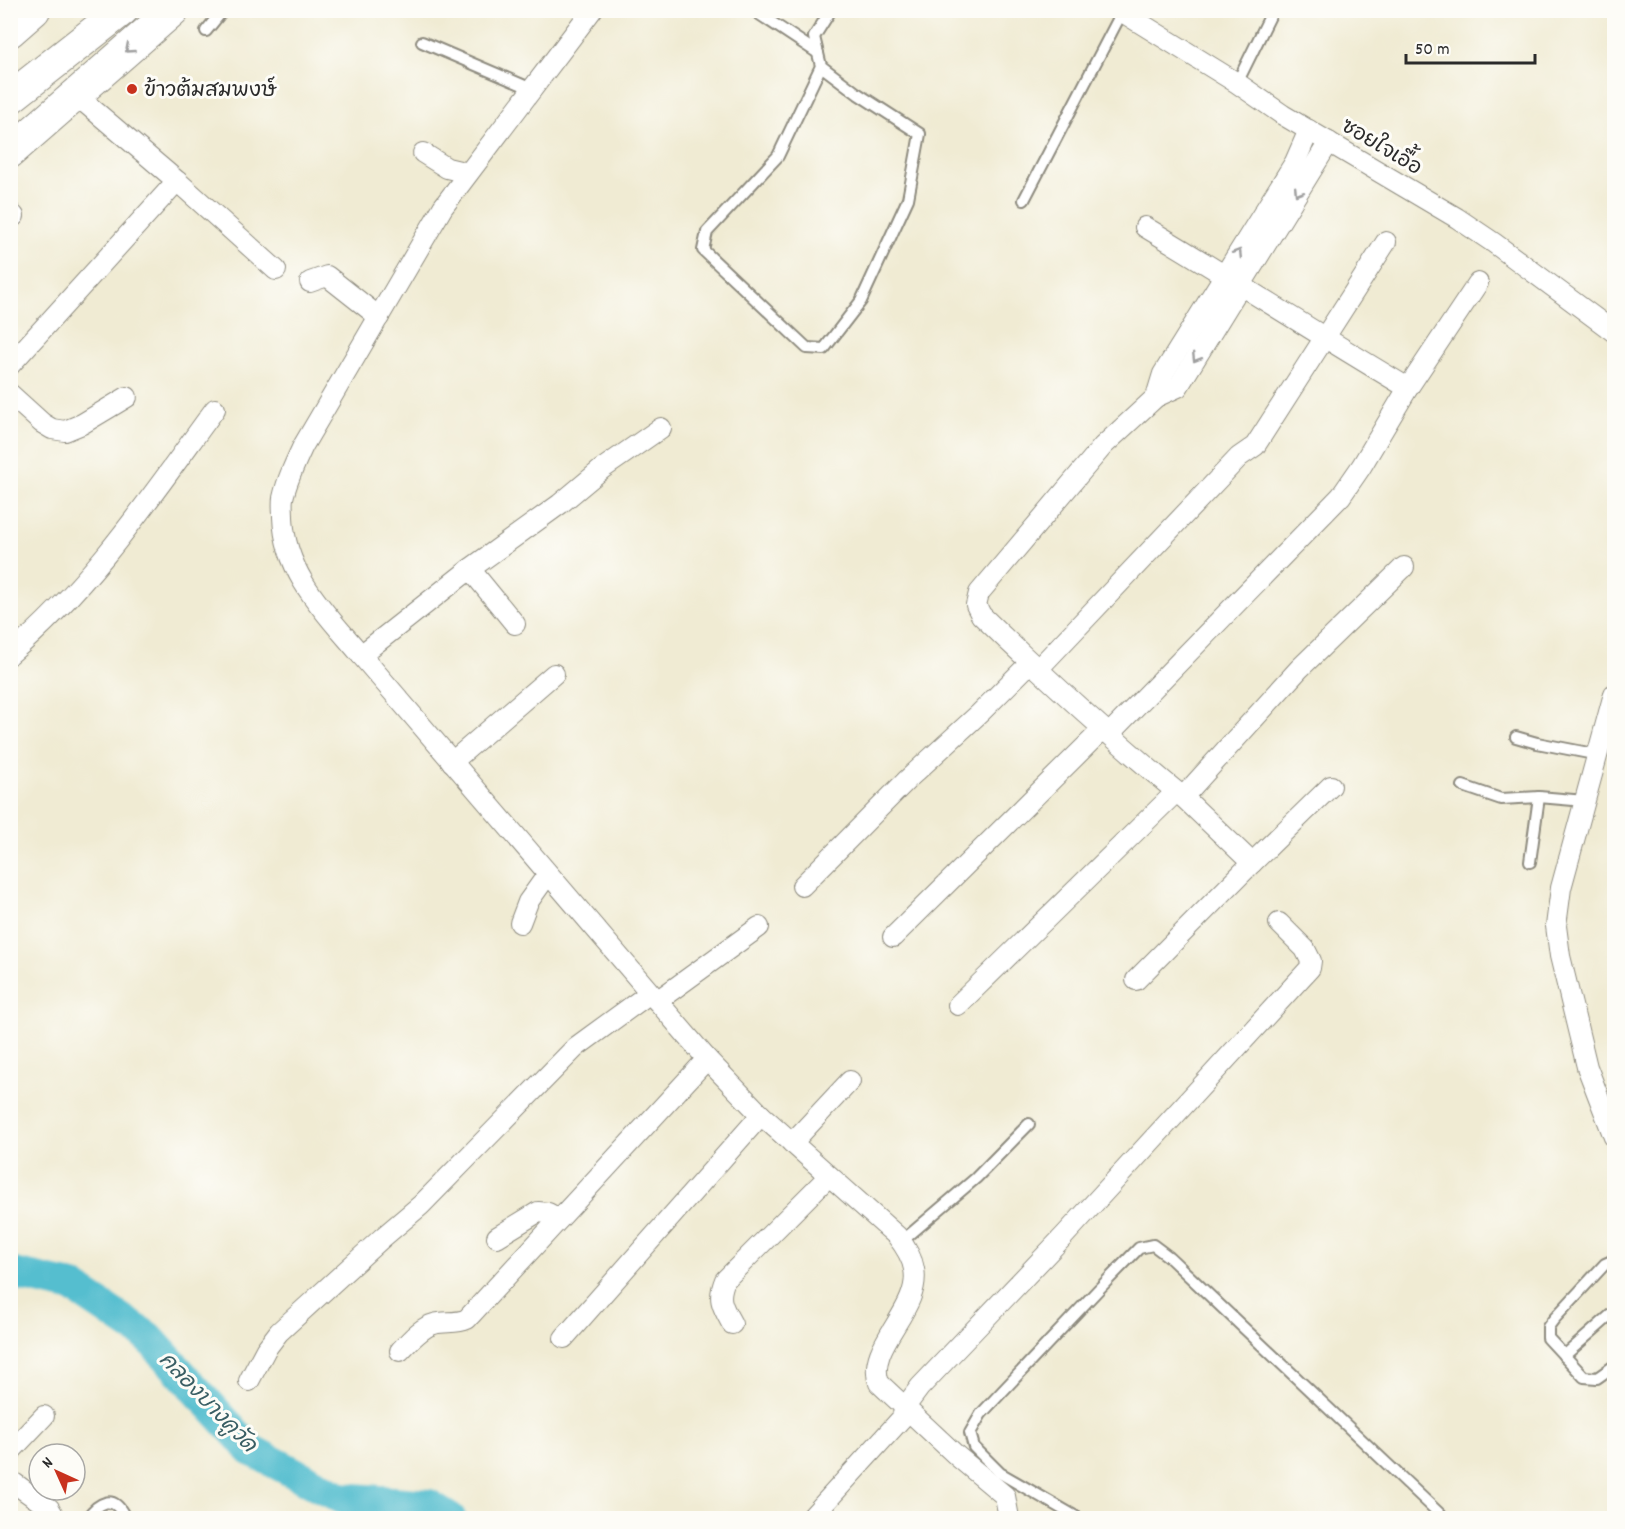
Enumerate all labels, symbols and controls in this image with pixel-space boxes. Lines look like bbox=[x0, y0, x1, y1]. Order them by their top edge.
scale bar bbox=[1406, 27, 1535, 65]
text: 50 m bbox=[1415, 38, 1450, 63]
one-way arrow bbox=[125, 42, 136, 53]
place label: ข้าวต้มสมพงษ์ bbox=[144, 76, 277, 107]
marker: ข้าวต้มสมพงษ์ bbox=[125, 82, 139, 96]
street label: ซอยใจเอื้อ bbox=[1334, 107, 1430, 185]
one-way arrow bbox=[1295, 185, 1306, 196]
one-way arrow bbox=[1231, 249, 1243, 259]
one-way arrow bbox=[1192, 352, 1204, 362]
water label: คลองบางคูวัด bbox=[151, 1346, 263, 1461]
north arrow bbox=[27, 1442, 87, 1502]
text: N bbox=[37, 1452, 59, 1474]

